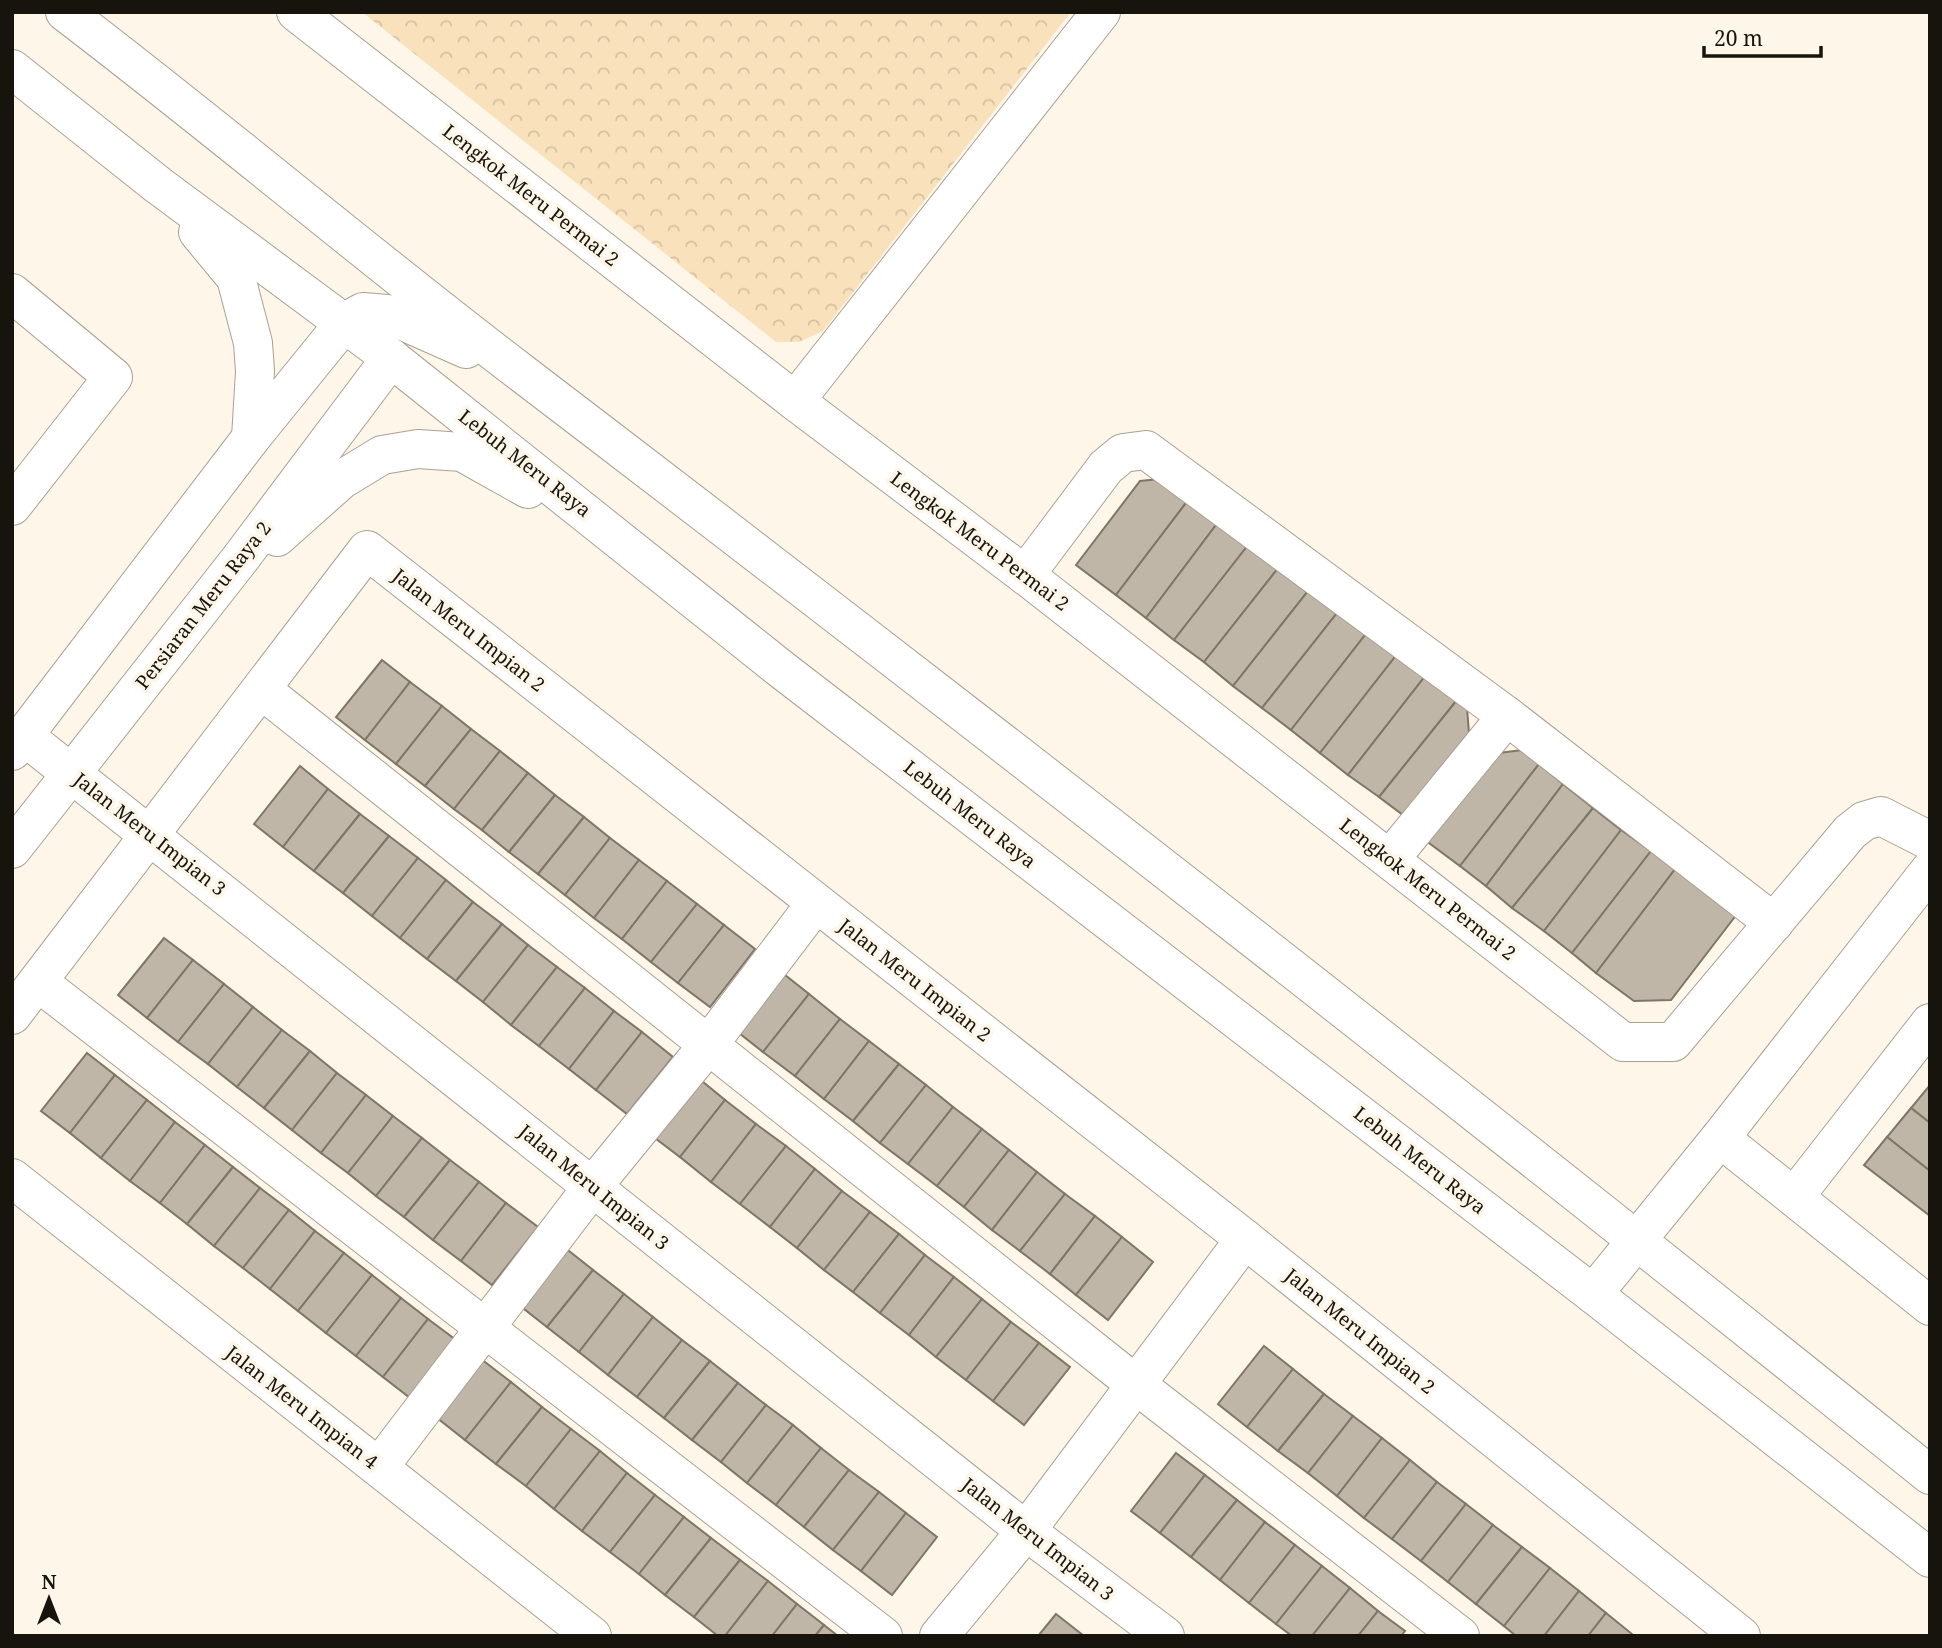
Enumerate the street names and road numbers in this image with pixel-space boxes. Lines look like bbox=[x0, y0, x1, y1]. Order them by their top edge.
street label: Lengkok Meru Permai 2 bbox=[437, 118, 625, 272]
street label: Lebuh Meru Raya bbox=[454, 403, 596, 523]
street label: Lengkok Meru Permai 2 bbox=[885, 465, 1075, 617]
street label: Persiaran Meru Raya 2 bbox=[129, 516, 277, 694]
street label: Jalan Meru Impian 2 bbox=[387, 562, 550, 698]
street label: Lebuh Meru Raya bbox=[899, 754, 1041, 874]
street label: Jalan Meru Impian 3 bbox=[68, 766, 231, 902]
street label: Lengkok Meru Permai 2 bbox=[1334, 812, 1522, 966]
street label: Jalan Meru Impian 2 bbox=[833, 912, 996, 1048]
street label: Lebuh Meru Raya bbox=[1349, 1100, 1491, 1220]
street label: Jalan Meru Impian 3 bbox=[513, 1118, 675, 1256]
street label: Jalan Meru Impian 2 bbox=[1279, 1262, 1441, 1400]
street label: Jalan Meru Impian 4 bbox=[220, 1339, 384, 1475]
street label: Jalan Meru Impian 3 bbox=[956, 1471, 1119, 1607]

